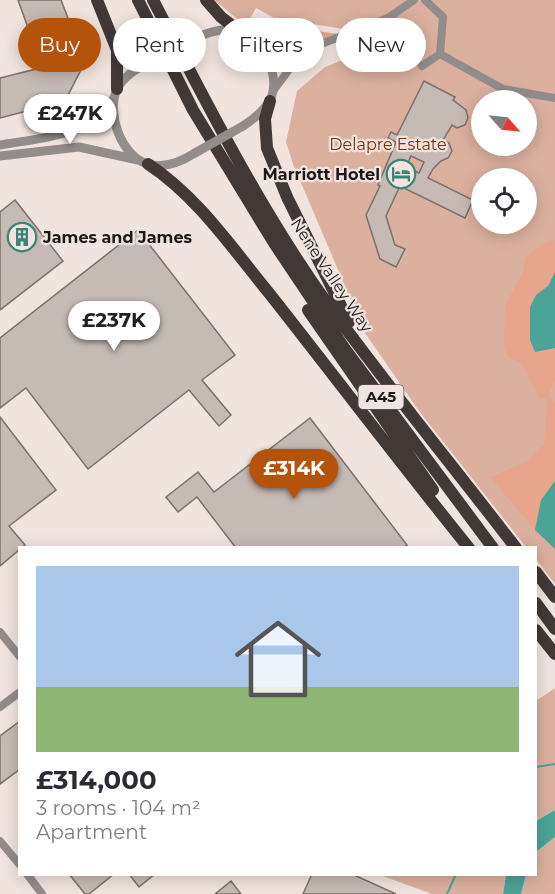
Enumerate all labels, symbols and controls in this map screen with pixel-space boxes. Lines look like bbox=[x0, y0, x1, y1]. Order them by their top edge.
chip: Buy bbox=[18, 18, 101, 72]
chip: Rent bbox=[113, 18, 206, 72]
chip: Filters bbox=[218, 18, 324, 72]
chip: New bbox=[336, 18, 426, 72]
north arrow bbox=[471, 90, 537, 156]
map controls bbox=[471, 90, 537, 234]
pin: £247K bbox=[28, 94, 112, 145]
text: £247K bbox=[38, 101, 102, 125]
park label: Delapre Estate bbox=[329, 135, 447, 154]
hotel icon: Marriott Hotel bbox=[385, 158, 417, 190]
place label: Marriott Hotel bbox=[263, 165, 380, 184]
button: locate bbox=[471, 168, 537, 234]
street label: Nene Valley Way bbox=[287, 215, 377, 336]
building icon: James and James bbox=[6, 221, 38, 253]
place label: James and James bbox=[42, 228, 193, 247]
pin: £237K bbox=[72, 301, 156, 352]
text: £237K bbox=[82, 308, 146, 332]
road number: A45 bbox=[358, 385, 404, 409]
pin: £314K bbox=[252, 449, 336, 500]
text: £314K bbox=[263, 456, 325, 480]
icon: home bbox=[224, 605, 332, 713]
text: £314,000 bbox=[36, 764, 157, 796]
text: 3 rooms · 104 m² bbox=[36, 796, 201, 820]
text: Apartment bbox=[36, 820, 147, 844]

